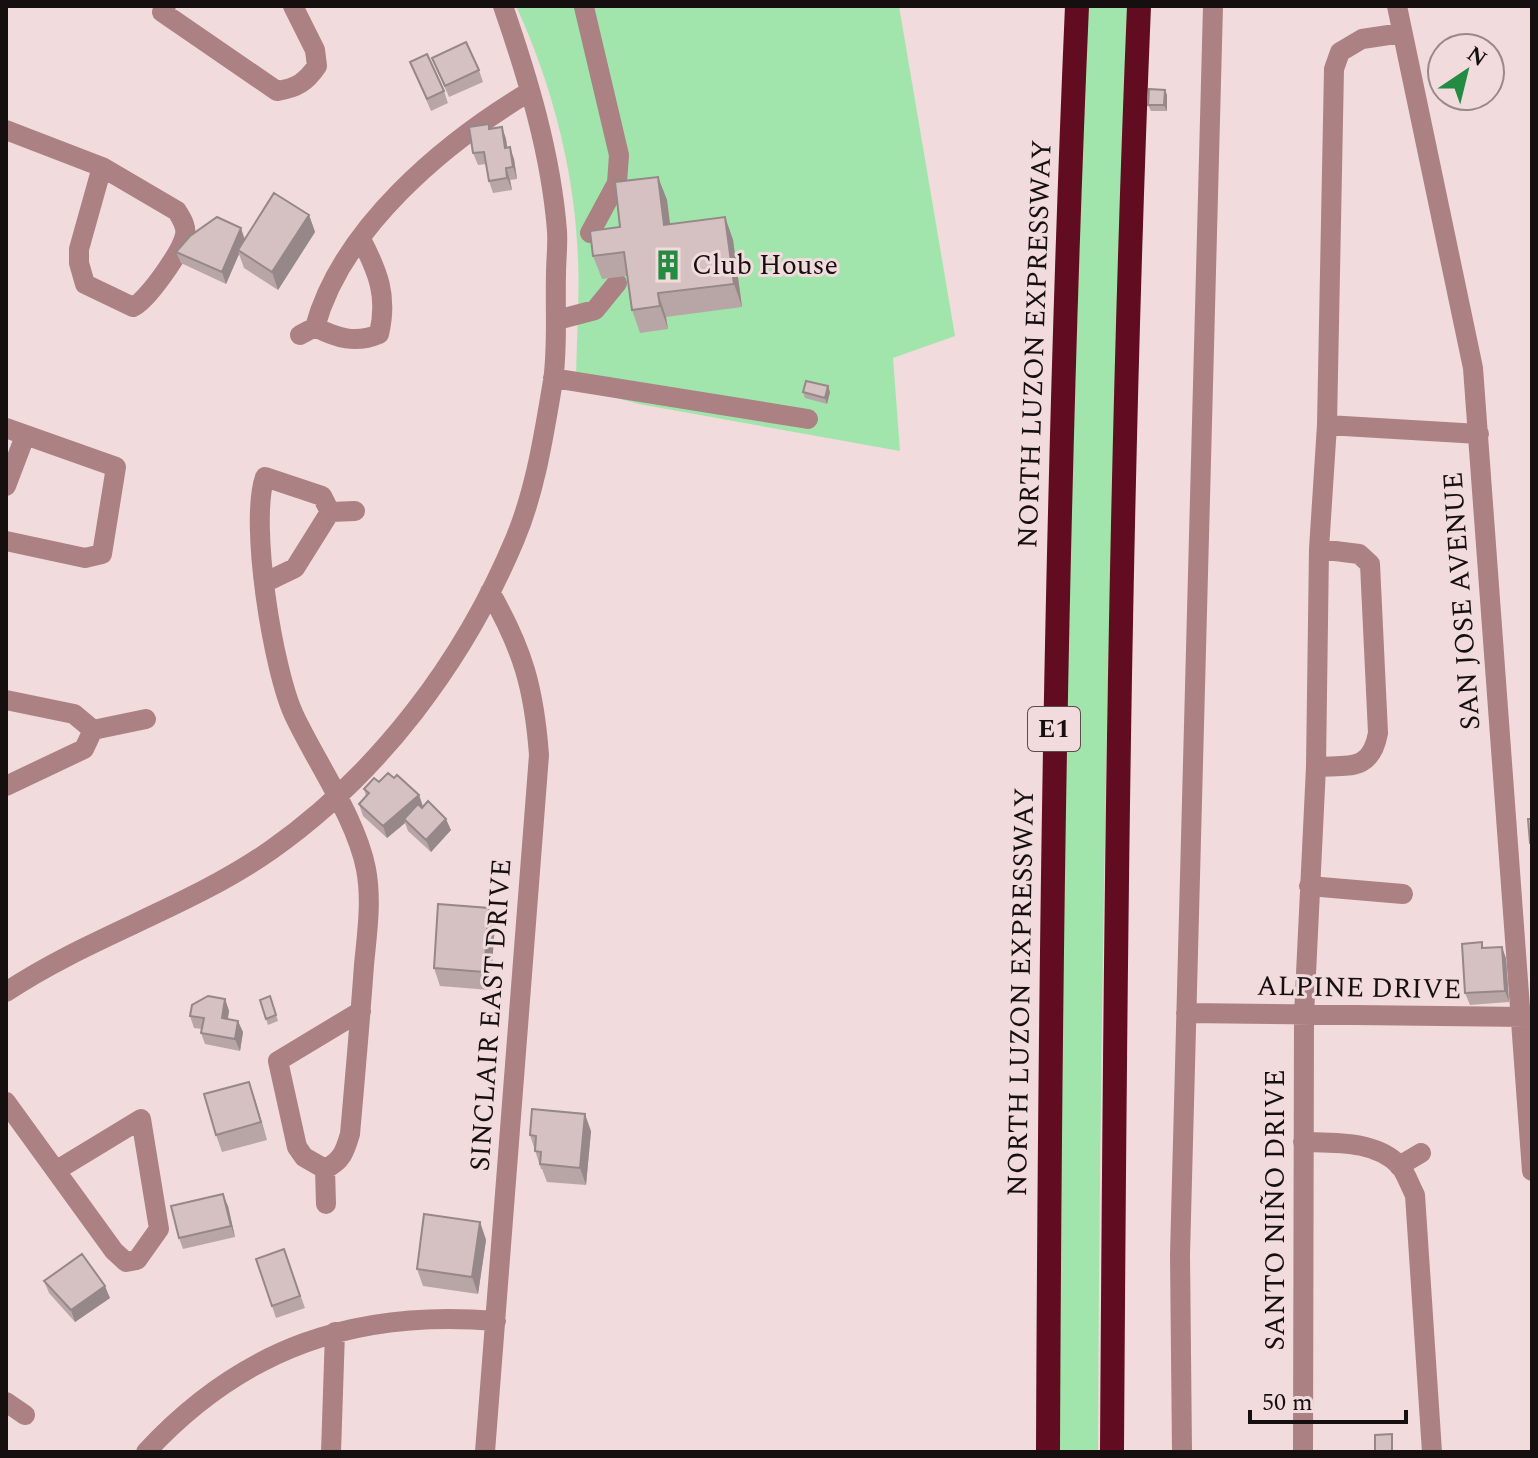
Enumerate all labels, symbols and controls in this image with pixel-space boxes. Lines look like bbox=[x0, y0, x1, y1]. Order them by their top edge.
north arrow bbox=[1426, 32, 1506, 112]
text: N bbox=[1460, 38, 1493, 76]
street label: NORTH LUZON EXPRESSWAY bbox=[1006, 139, 1064, 549]
place label: Club House bbox=[692, 244, 838, 287]
building icon: Club House bbox=[651, 248, 685, 282]
street label: SAN JOSE AVENUE bbox=[1432, 470, 1492, 732]
road number: E1 bbox=[1028, 707, 1080, 751]
street label: NORTH LUZON EXPRESSWAY bbox=[996, 787, 1046, 1197]
street label: SINCLAIR EAST DRIVE bbox=[459, 857, 523, 1173]
street label: ALPINE DRIVE bbox=[1256, 965, 1462, 1011]
street label: SANTO NIÑO DRIVE bbox=[1254, 1069, 1297, 1351]
scale bar bbox=[1250, 1374, 1406, 1424]
text: 50 m bbox=[1262, 1385, 1313, 1421]

